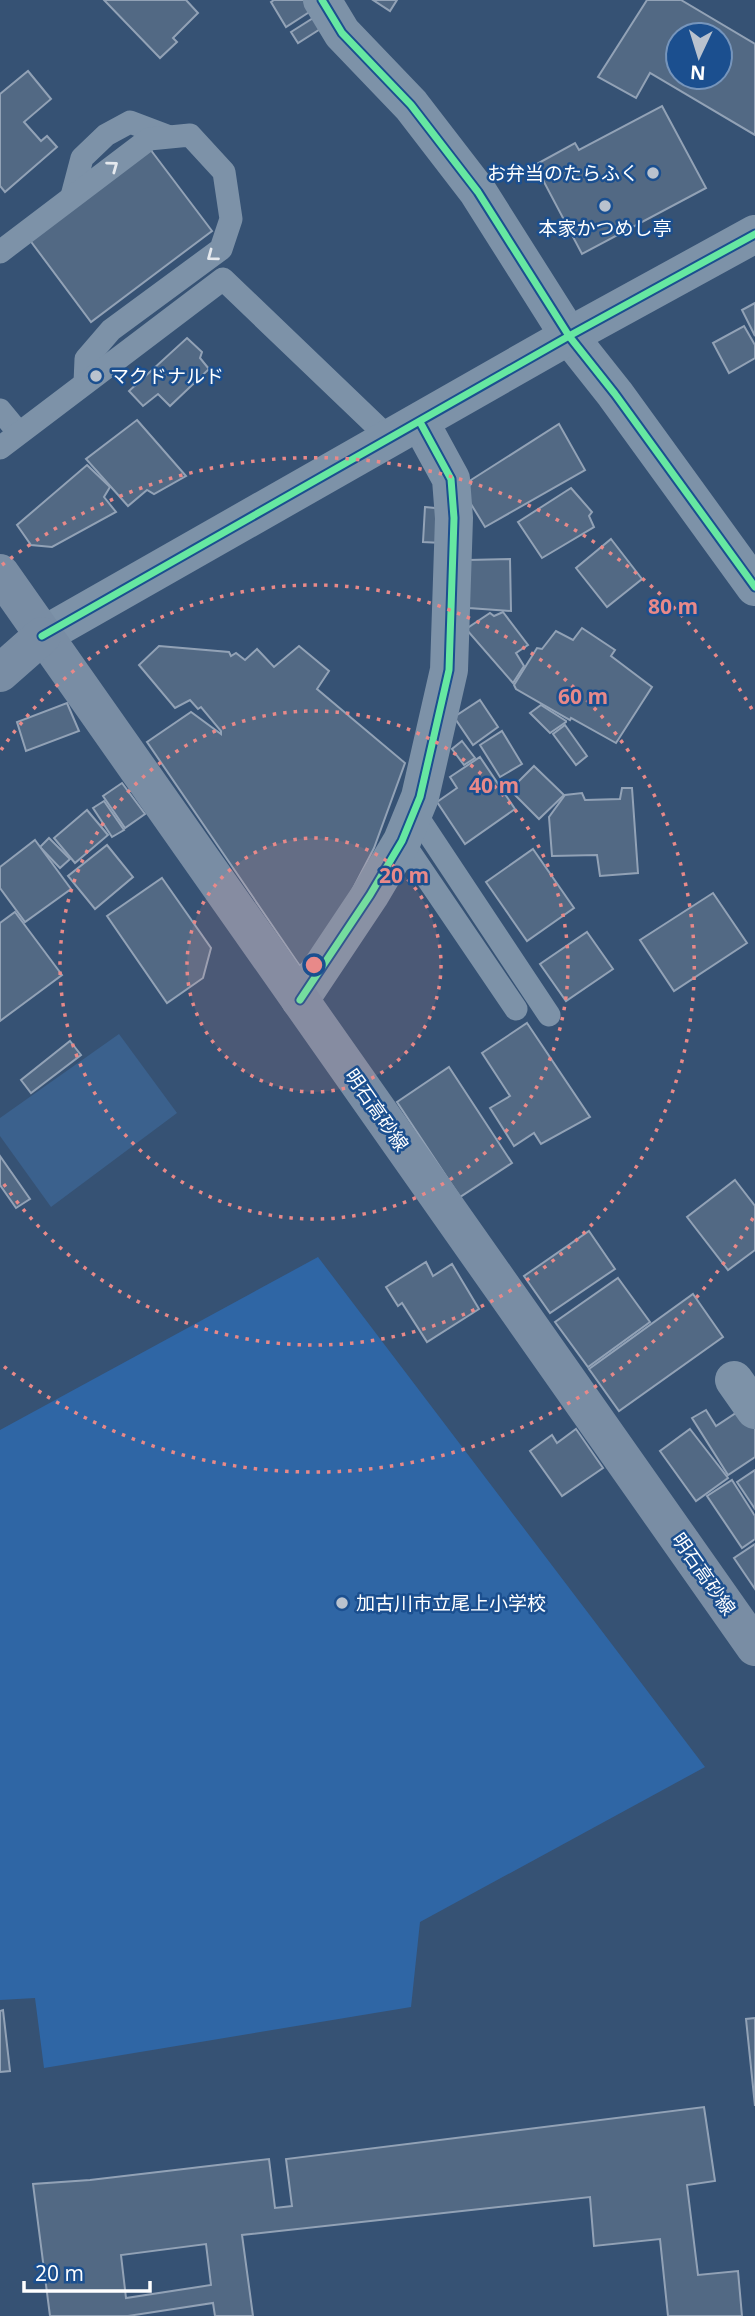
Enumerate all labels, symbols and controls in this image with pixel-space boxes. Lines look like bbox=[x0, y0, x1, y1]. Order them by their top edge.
north arrow bbox=[664, 21, 734, 91]
text: N bbox=[689, 59, 706, 86]
place label: お弁当のたらふく bbox=[487, 160, 639, 186]
one-way arrow bbox=[105, 161, 117, 174]
marker: お弁当のたらふく bbox=[645, 165, 661, 181]
marker: 本家かつめし亭 bbox=[597, 198, 613, 214]
place label: 本家かつめし亭 bbox=[538, 215, 672, 241]
one-way arrow bbox=[207, 247, 220, 260]
place label: マクドナルド bbox=[110, 363, 224, 389]
marker: マクドナルド bbox=[88, 368, 104, 384]
text: 80 m bbox=[648, 592, 698, 620]
text: 60 m bbox=[558, 682, 608, 710]
text: 40 m bbox=[469, 771, 519, 799]
text: 20 m bbox=[379, 861, 429, 889]
centre of rings bbox=[302, 953, 326, 977]
street label: 明石高砂線 bbox=[339, 1064, 415, 1156]
street label: 明石高砂線 bbox=[666, 1528, 742, 1620]
place label: 加古川市立尾上小学校 bbox=[356, 1590, 546, 1616]
marker: 加古川市立尾上小学校 bbox=[334, 1595, 350, 1611]
scale bar bbox=[24, 2250, 150, 2294]
text: 20 m bbox=[35, 2259, 84, 2287]

